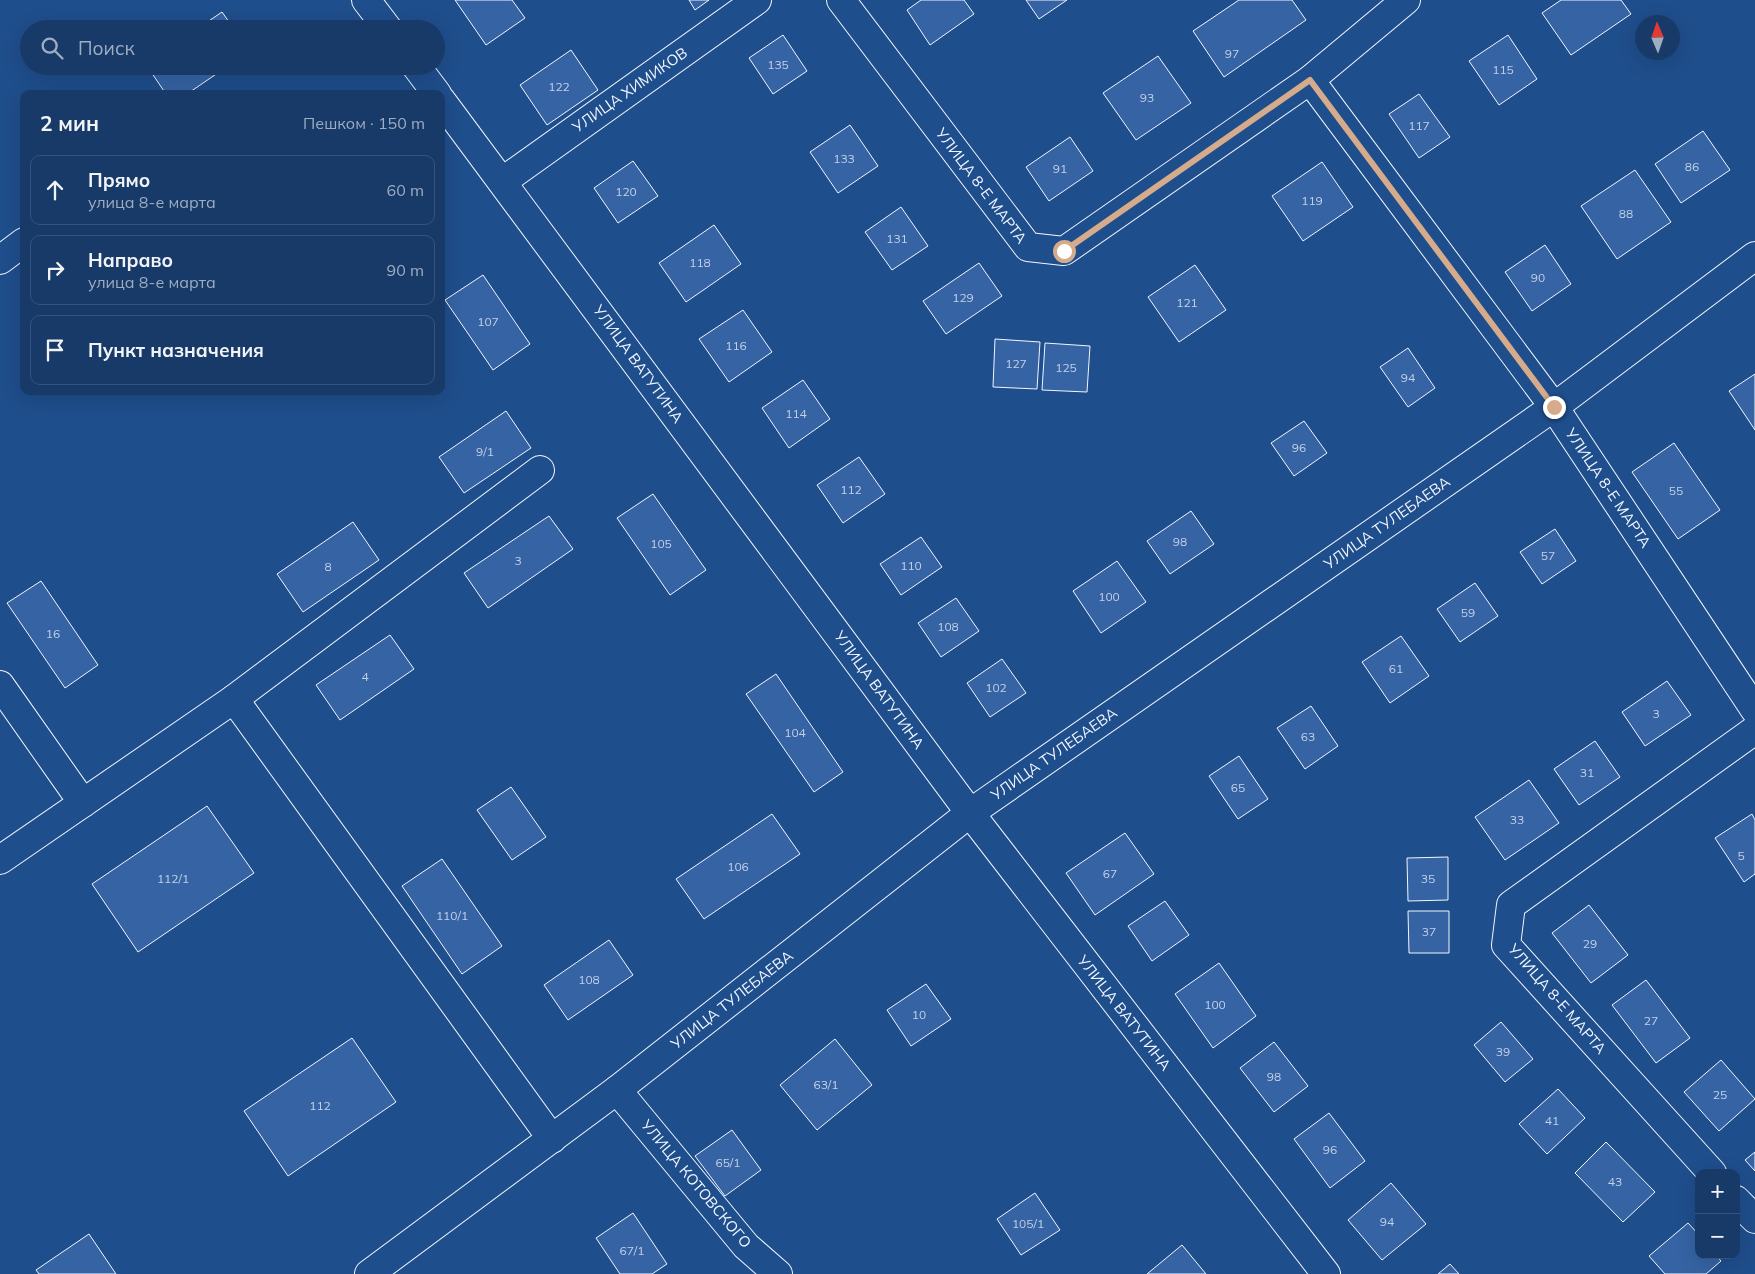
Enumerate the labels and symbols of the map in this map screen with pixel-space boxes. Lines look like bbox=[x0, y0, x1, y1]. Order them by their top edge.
north arrow bbox=[1635, 15, 1680, 60]
street label: УЛИЦА ХИМИКОВ bbox=[568, 43, 691, 137]
house number: 97 bbox=[1225, 46, 1239, 61]
house number: 135 bbox=[767, 57, 789, 72]
house number: 115 bbox=[1492, 62, 1514, 77]
house number: 122 bbox=[548, 79, 570, 94]
house number: 93 bbox=[1140, 90, 1154, 105]
house number: 117 bbox=[1408, 118, 1430, 133]
street label: УЛИЦА 8-Е МАРТА bbox=[931, 123, 1031, 247]
house number: 133 bbox=[833, 151, 855, 166]
house number: 86 bbox=[1685, 159, 1699, 174]
house number: 91 bbox=[1053, 161, 1067, 176]
house number: 120 bbox=[615, 184, 637, 199]
house number: 119 bbox=[1301, 193, 1323, 208]
house number: 88 bbox=[1619, 206, 1633, 221]
house number: 131 bbox=[886, 231, 908, 246]
route start bbox=[1053, 240, 1076, 263]
house number: 118 bbox=[689, 255, 711, 270]
house number: 90 bbox=[1531, 270, 1545, 285]
house number: 129 bbox=[952, 290, 974, 305]
house number: 121 bbox=[1176, 295, 1198, 310]
street label: УЛИЦА ВАТУТИНА bbox=[589, 300, 688, 426]
house number: 107 bbox=[477, 314, 499, 329]
house number: 116 bbox=[725, 338, 747, 353]
house number: 127 bbox=[1005, 356, 1027, 371]
house number: 125 bbox=[1055, 360, 1077, 375]
house number: 94 bbox=[1401, 370, 1415, 385]
route end bbox=[1543, 396, 1566, 419]
house number: 114 bbox=[785, 406, 807, 421]
street label: УЛИЦА 8-Е МАРТА bbox=[1561, 424, 1655, 551]
house number: 96 bbox=[1292, 440, 1306, 455]
house number: 9/1 bbox=[476, 444, 494, 459]
street label: УЛИЦА ТУЛЕБАЕВА bbox=[1319, 472, 1454, 574]
house number: 112 bbox=[840, 482, 862, 497]
house number: 55 bbox=[1669, 483, 1683, 498]
house number: 98 bbox=[1173, 534, 1187, 549]
house number: 105 bbox=[650, 536, 672, 551]
house number: 57 bbox=[1541, 548, 1555, 563]
house number: 3 bbox=[514, 553, 522, 568]
house number: 110 bbox=[900, 558, 922, 573]
house number: 8 bbox=[324, 559, 332, 574]
house number: 100 bbox=[1098, 589, 1120, 604]
house number: 59 bbox=[1461, 605, 1475, 620]
house number: 108 bbox=[937, 619, 959, 634]
house number: 16 bbox=[46, 626, 60, 641]
street label: УЛИЦА ВАТУТИНА bbox=[830, 626, 929, 752]
house number: 61 bbox=[1389, 661, 1403, 676]
house number: 4 bbox=[361, 669, 369, 684]
house number: 102 bbox=[985, 680, 1007, 695]
street label: УЛИЦА ТУЛЕБАЕВА bbox=[986, 703, 1121, 805]
house number: 3 bbox=[1652, 706, 1660, 721]
house number: 104 bbox=[784, 725, 806, 740]
house number: 63 bbox=[1301, 729, 1315, 744]
house number: 31 bbox=[1580, 765, 1594, 780]
house number: 65 bbox=[1231, 780, 1245, 795]
house number: 33 bbox=[1510, 812, 1524, 827]
house number: 5 bbox=[1737, 848, 1745, 863]
house number: 106 bbox=[727, 859, 749, 874]
house number: 67 bbox=[1103, 866, 1117, 881]
house number: 112/1 bbox=[157, 871, 189, 886]
house number: 35 bbox=[1421, 871, 1435, 886]
house number: 110/1 bbox=[436, 908, 468, 923]
house number: 37 bbox=[1422, 924, 1436, 939]
house number: 29 bbox=[1583, 936, 1597, 951]
street label: УЛИЦА 8-Е МАРТА bbox=[1504, 939, 1610, 1058]
street label: УЛИЦА ТУЛЕБАЕВА bbox=[666, 946, 797, 1054]
street label: УЛИЦА ВАТУТИНА bbox=[1073, 950, 1175, 1074]
house number: 108 bbox=[578, 972, 600, 987]
house number: 100 bbox=[1204, 997, 1226, 1012]
house number: 10 bbox=[912, 1007, 926, 1022]
house number: 27 bbox=[1644, 1013, 1658, 1028]
house number: 39 bbox=[1496, 1044, 1510, 1059]
house number: 98 bbox=[1267, 1069, 1281, 1084]
house number: 63/1 bbox=[813, 1077, 839, 1092]
house number: 25 bbox=[1713, 1087, 1727, 1102]
house number: 112 bbox=[309, 1098, 331, 1113]
house number: 41 bbox=[1545, 1113, 1559, 1128]
street label: УЛИЦА КОТОВСКОГО bbox=[636, 1115, 756, 1252]
house number: 96 bbox=[1323, 1142, 1337, 1157]
house number: 65/1 bbox=[715, 1155, 741, 1170]
house number: 43 bbox=[1608, 1174, 1622, 1189]
house number: 94 bbox=[1380, 1214, 1394, 1229]
house number: 105/1 bbox=[1012, 1216, 1044, 1231]
house number: 67/1 bbox=[619, 1243, 645, 1258]

